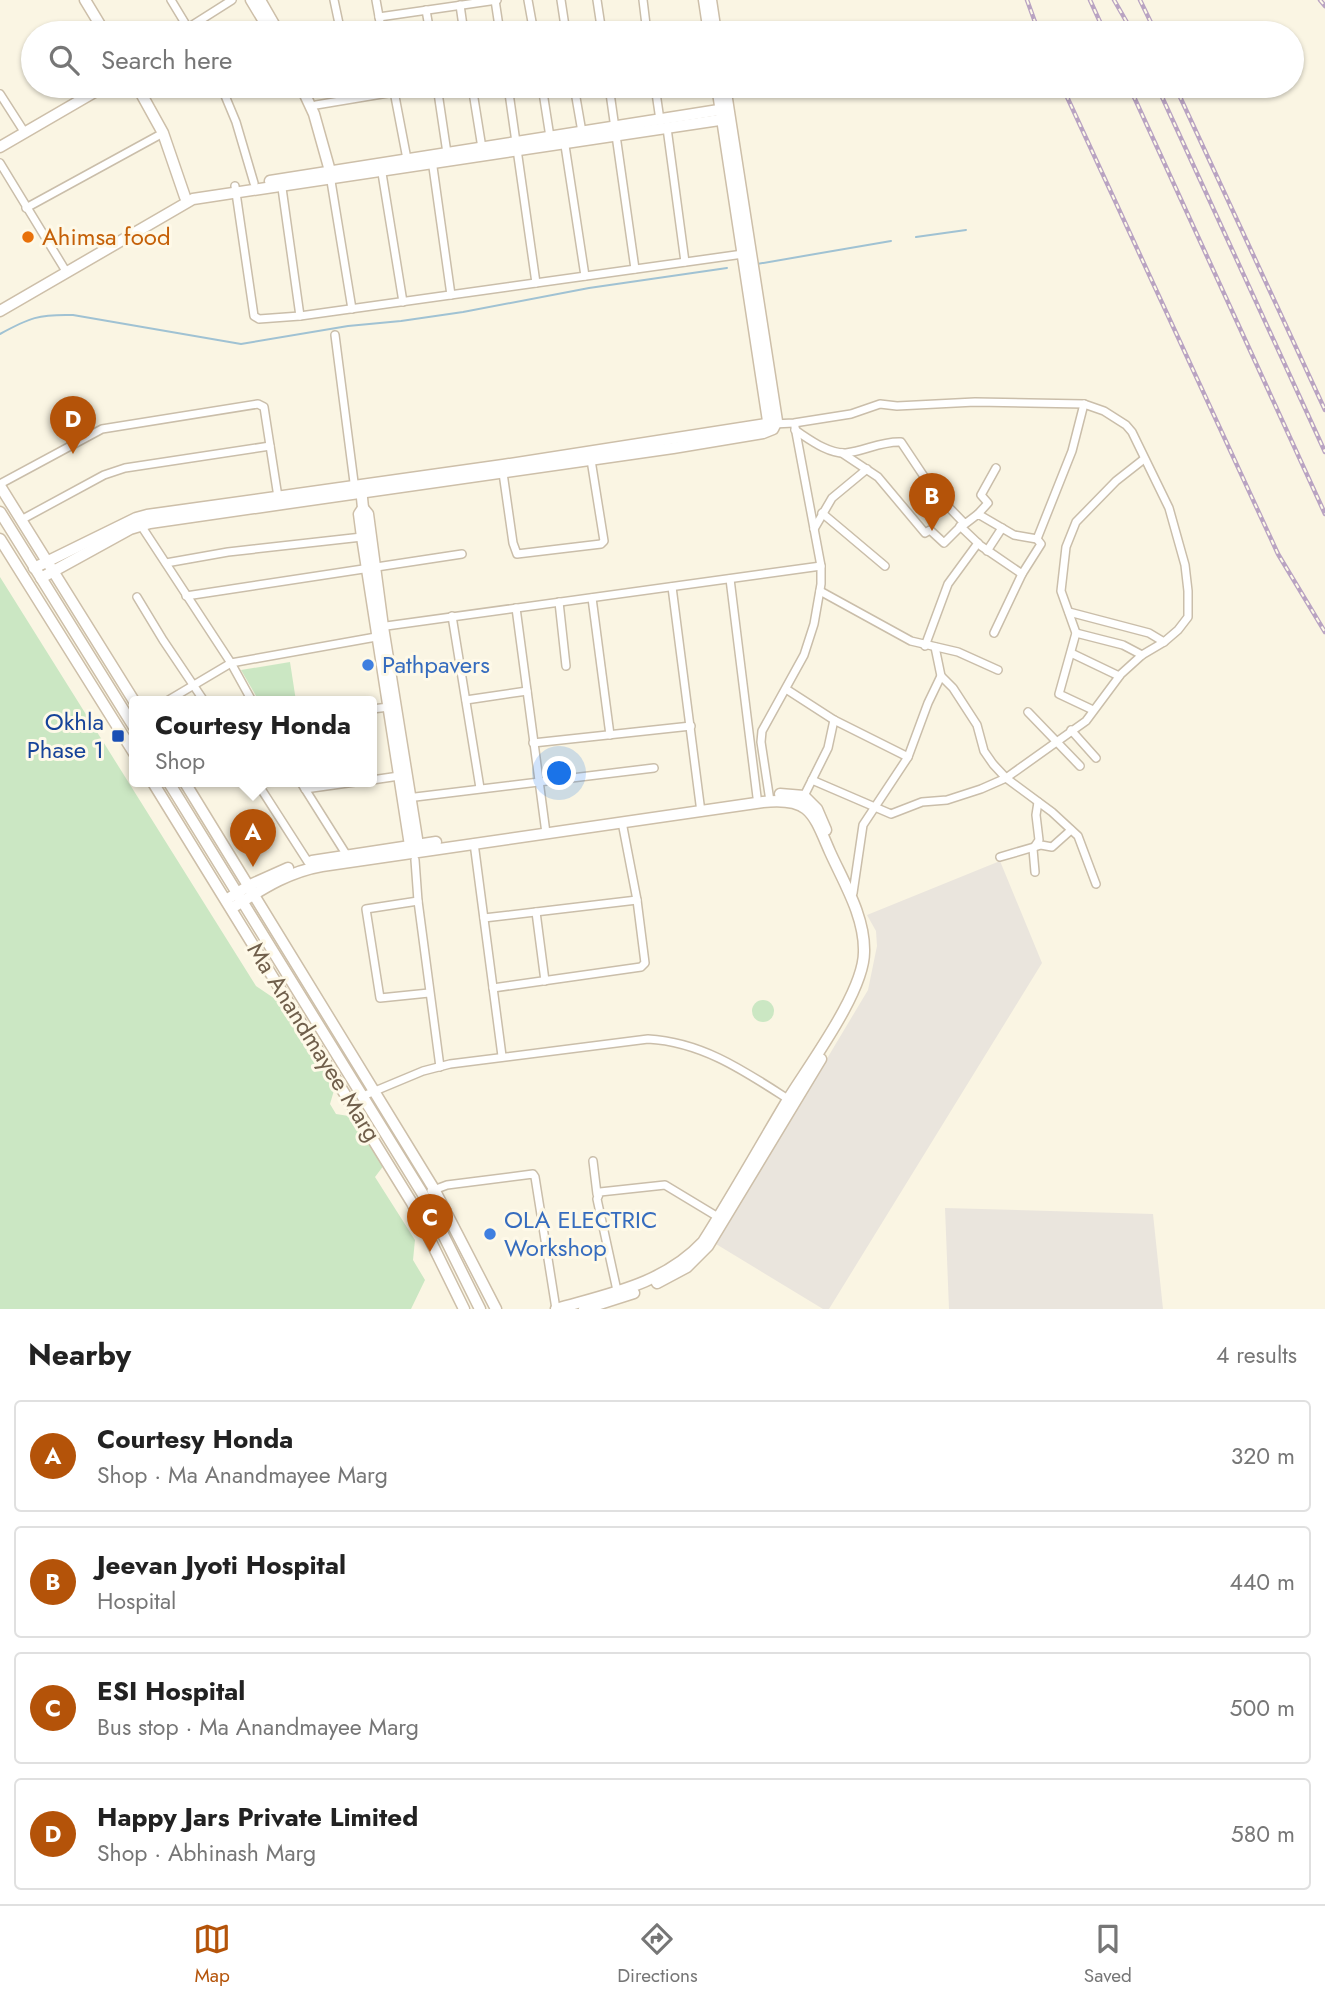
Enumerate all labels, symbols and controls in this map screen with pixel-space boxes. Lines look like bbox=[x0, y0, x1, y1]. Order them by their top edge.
search box bbox=[21, 21, 1304, 98]
icon: search bbox=[45, 41, 83, 79]
text: Search here bbox=[101, 41, 233, 79]
place label: Ahimsa food bbox=[42, 219, 171, 254]
marker: Ahimsa food bbox=[20, 229, 36, 245]
pin: D bbox=[50, 396, 96, 454]
pin: B bbox=[909, 473, 955, 531]
place label: Pathpavers bbox=[382, 647, 490, 682]
marker: Pathpavers bbox=[360, 657, 376, 673]
popup bbox=[129, 696, 377, 787]
place label: Okhla Phase 1 bbox=[27, 704, 104, 767]
text: Courtesy Honda bbox=[155, 706, 351, 744]
marker: Okhla Phase 1 bbox=[110, 728, 126, 744]
text: Shop bbox=[155, 744, 205, 778]
your location bbox=[542, 756, 576, 790]
pin: A bbox=[230, 809, 276, 867]
street label: Ma Anandmayee Marg bbox=[239, 935, 390, 1148]
pin: C bbox=[407, 1194, 453, 1252]
place label: OLA ELECTRIC Workshop bbox=[504, 1202, 657, 1265]
marker: OLA ELECTRIC Workshop bbox=[482, 1226, 498, 1242]
text: Nearby bbox=[28, 1333, 131, 1376]
text: 4 results bbox=[1216, 1338, 1297, 1372]
text: Courtesy Honda bbox=[97, 1420, 293, 1458]
text: A bbox=[45, 1439, 61, 1473]
text: 320 m bbox=[1231, 1439, 1295, 1473]
text: Shop · Ma Anandmayee Marg bbox=[97, 1458, 388, 1492]
text: Jeevan Jyoti Hospital bbox=[97, 1546, 346, 1584]
text: B bbox=[45, 1565, 61, 1599]
text: 440 m bbox=[1230, 1565, 1295, 1599]
text: Hospital bbox=[97, 1584, 176, 1618]
text: ESI Hospital bbox=[97, 1672, 245, 1710]
text: C bbox=[45, 1691, 61, 1725]
text: 500 m bbox=[1230, 1691, 1295, 1725]
text: Bus stop · Ma Anandmayee Marg bbox=[97, 1710, 419, 1744]
text: Happy Jars Private Limited bbox=[97, 1798, 418, 1836]
text: D bbox=[45, 1817, 61, 1851]
text: 580 m bbox=[1231, 1817, 1295, 1851]
text: Shop · Abhinash Marg bbox=[97, 1836, 316, 1870]
tab: Map bbox=[193, 1920, 231, 1989]
tab: Directions bbox=[617, 1920, 698, 1989]
tab: Saved bbox=[1084, 1920, 1132, 1989]

